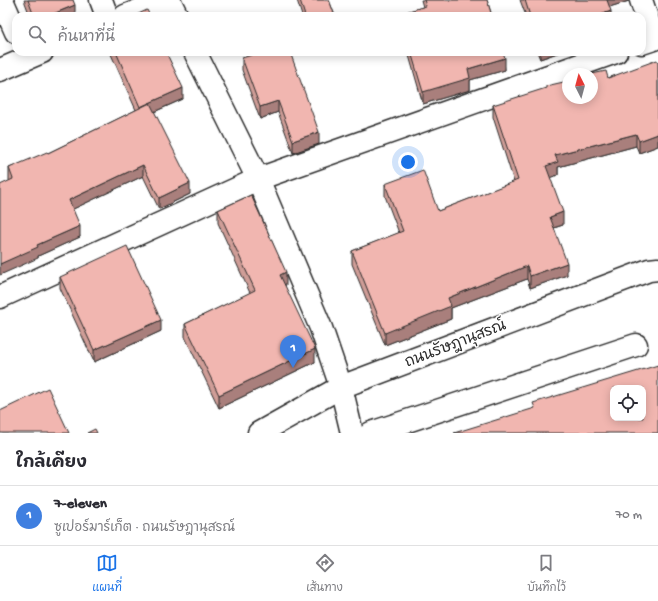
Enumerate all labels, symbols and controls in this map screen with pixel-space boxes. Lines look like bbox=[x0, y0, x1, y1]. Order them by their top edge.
search box bbox=[12, 12, 646, 56]
icon: search bbox=[26, 23, 48, 45]
text: ค้นหาที่นี่ bbox=[58, 29, 115, 47]
north arrow bbox=[562, 68, 598, 104]
your location bbox=[398, 152, 418, 172]
street label: ถนนรัษฎานุสรณ์ bbox=[402, 315, 509, 372]
pin: 1 bbox=[280, 335, 306, 368]
map controls bbox=[610, 385, 646, 421]
button: locate bbox=[610, 385, 646, 421]
text: ใกล้เคียง bbox=[16, 454, 87, 474]
text: 7-eleven bbox=[54, 495, 107, 513]
text: 1 bbox=[26, 508, 32, 523]
text: 70 m bbox=[616, 508, 642, 523]
text: ซูเปอร์มาร์เก็ต · ถนนรัษฎานุสรณ์ bbox=[54, 521, 235, 536]
tab: แผนที่ bbox=[92, 552, 122, 595]
tab: เส้นทาง bbox=[306, 552, 343, 595]
tab: บันทึกไว้ bbox=[527, 552, 566, 595]

